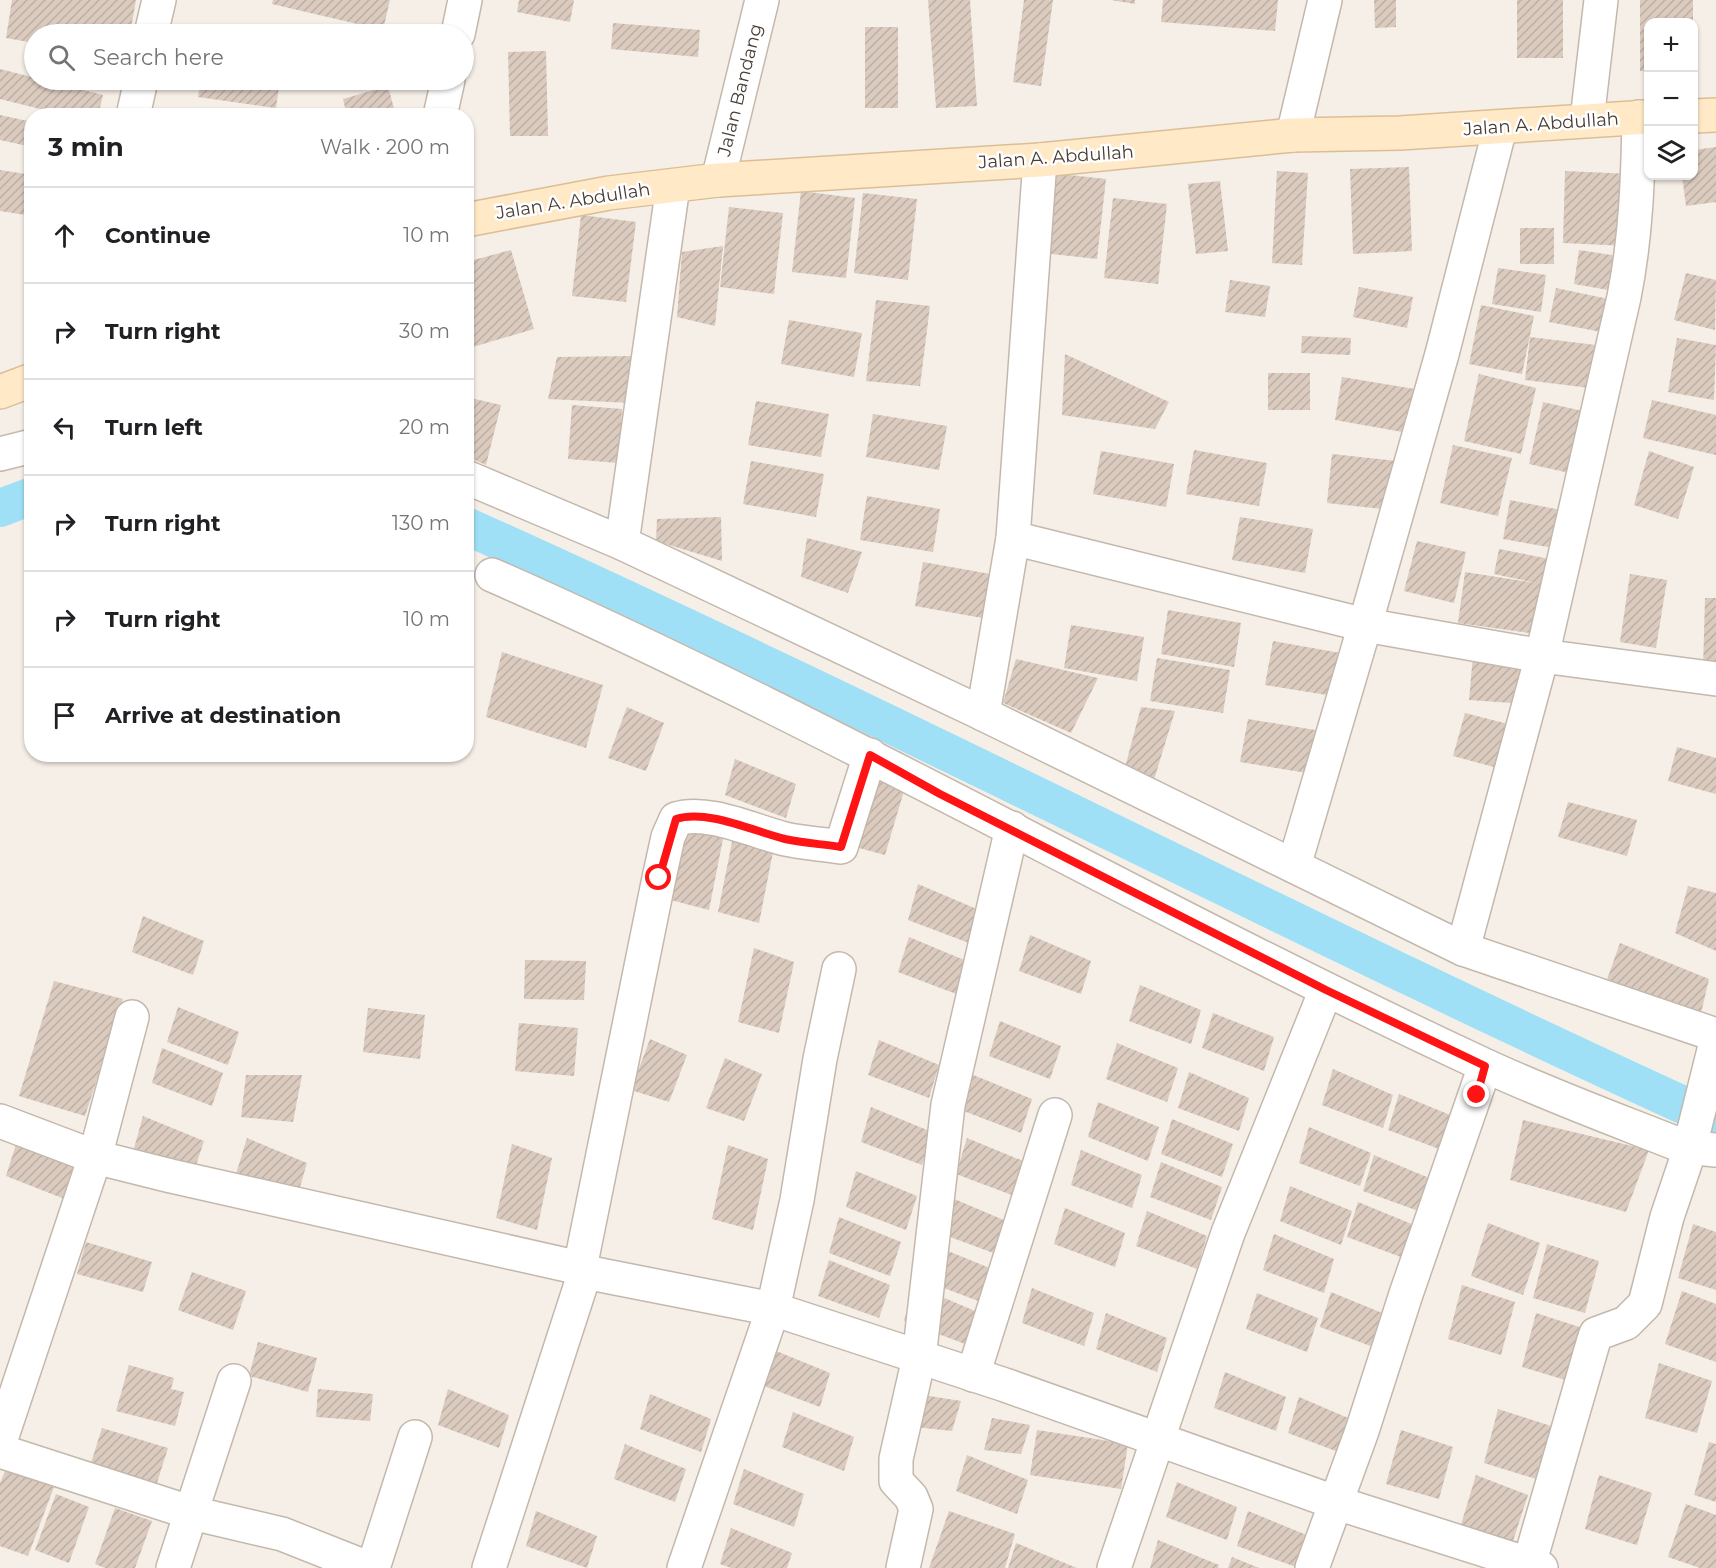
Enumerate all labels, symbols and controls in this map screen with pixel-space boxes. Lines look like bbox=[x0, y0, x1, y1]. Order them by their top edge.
map controls bbox=[1644, 18, 1698, 180]
button: + bbox=[1644, 18, 1698, 72]
street label: Jalan Bandang bbox=[713, 22, 767, 159]
search box bbox=[24, 24, 474, 90]
icon: search bbox=[45, 41, 78, 74]
text: Search here bbox=[93, 44, 224, 71]
button: − bbox=[1644, 72, 1698, 126]
street label: Jalan A. Abdullah bbox=[1461, 108, 1620, 140]
button: layers bbox=[1644, 126, 1698, 180]
text: 3 min bbox=[48, 131, 124, 163]
text: Walk · 200 m bbox=[320, 135, 450, 159]
street label: Jalan A. Abdullah bbox=[976, 141, 1135, 173]
street label: Jalan A. Abdullah bbox=[493, 178, 652, 224]
icon: ahead bbox=[48, 219, 81, 252]
text: Continue bbox=[105, 222, 211, 249]
text: 10 m bbox=[403, 223, 450, 247]
icon: right bbox=[48, 315, 81, 348]
text: Turn right bbox=[105, 318, 220, 345]
text: 30 m bbox=[399, 319, 450, 343]
icon: left bbox=[48, 411, 81, 444]
text: Turn left bbox=[105, 414, 203, 441]
text: 20 m bbox=[399, 415, 450, 439]
icon: right bbox=[48, 507, 81, 540]
text: Turn right bbox=[105, 510, 220, 537]
text: 130 m bbox=[392, 511, 450, 535]
icon: right bbox=[48, 603, 81, 636]
text: Turn right bbox=[105, 606, 220, 633]
text: 10 m bbox=[403, 607, 450, 631]
icon: arrive bbox=[48, 699, 81, 732]
text: Arrive at destination bbox=[105, 702, 341, 729]
route start bbox=[645, 864, 671, 890]
route end bbox=[1463, 1081, 1489, 1107]

